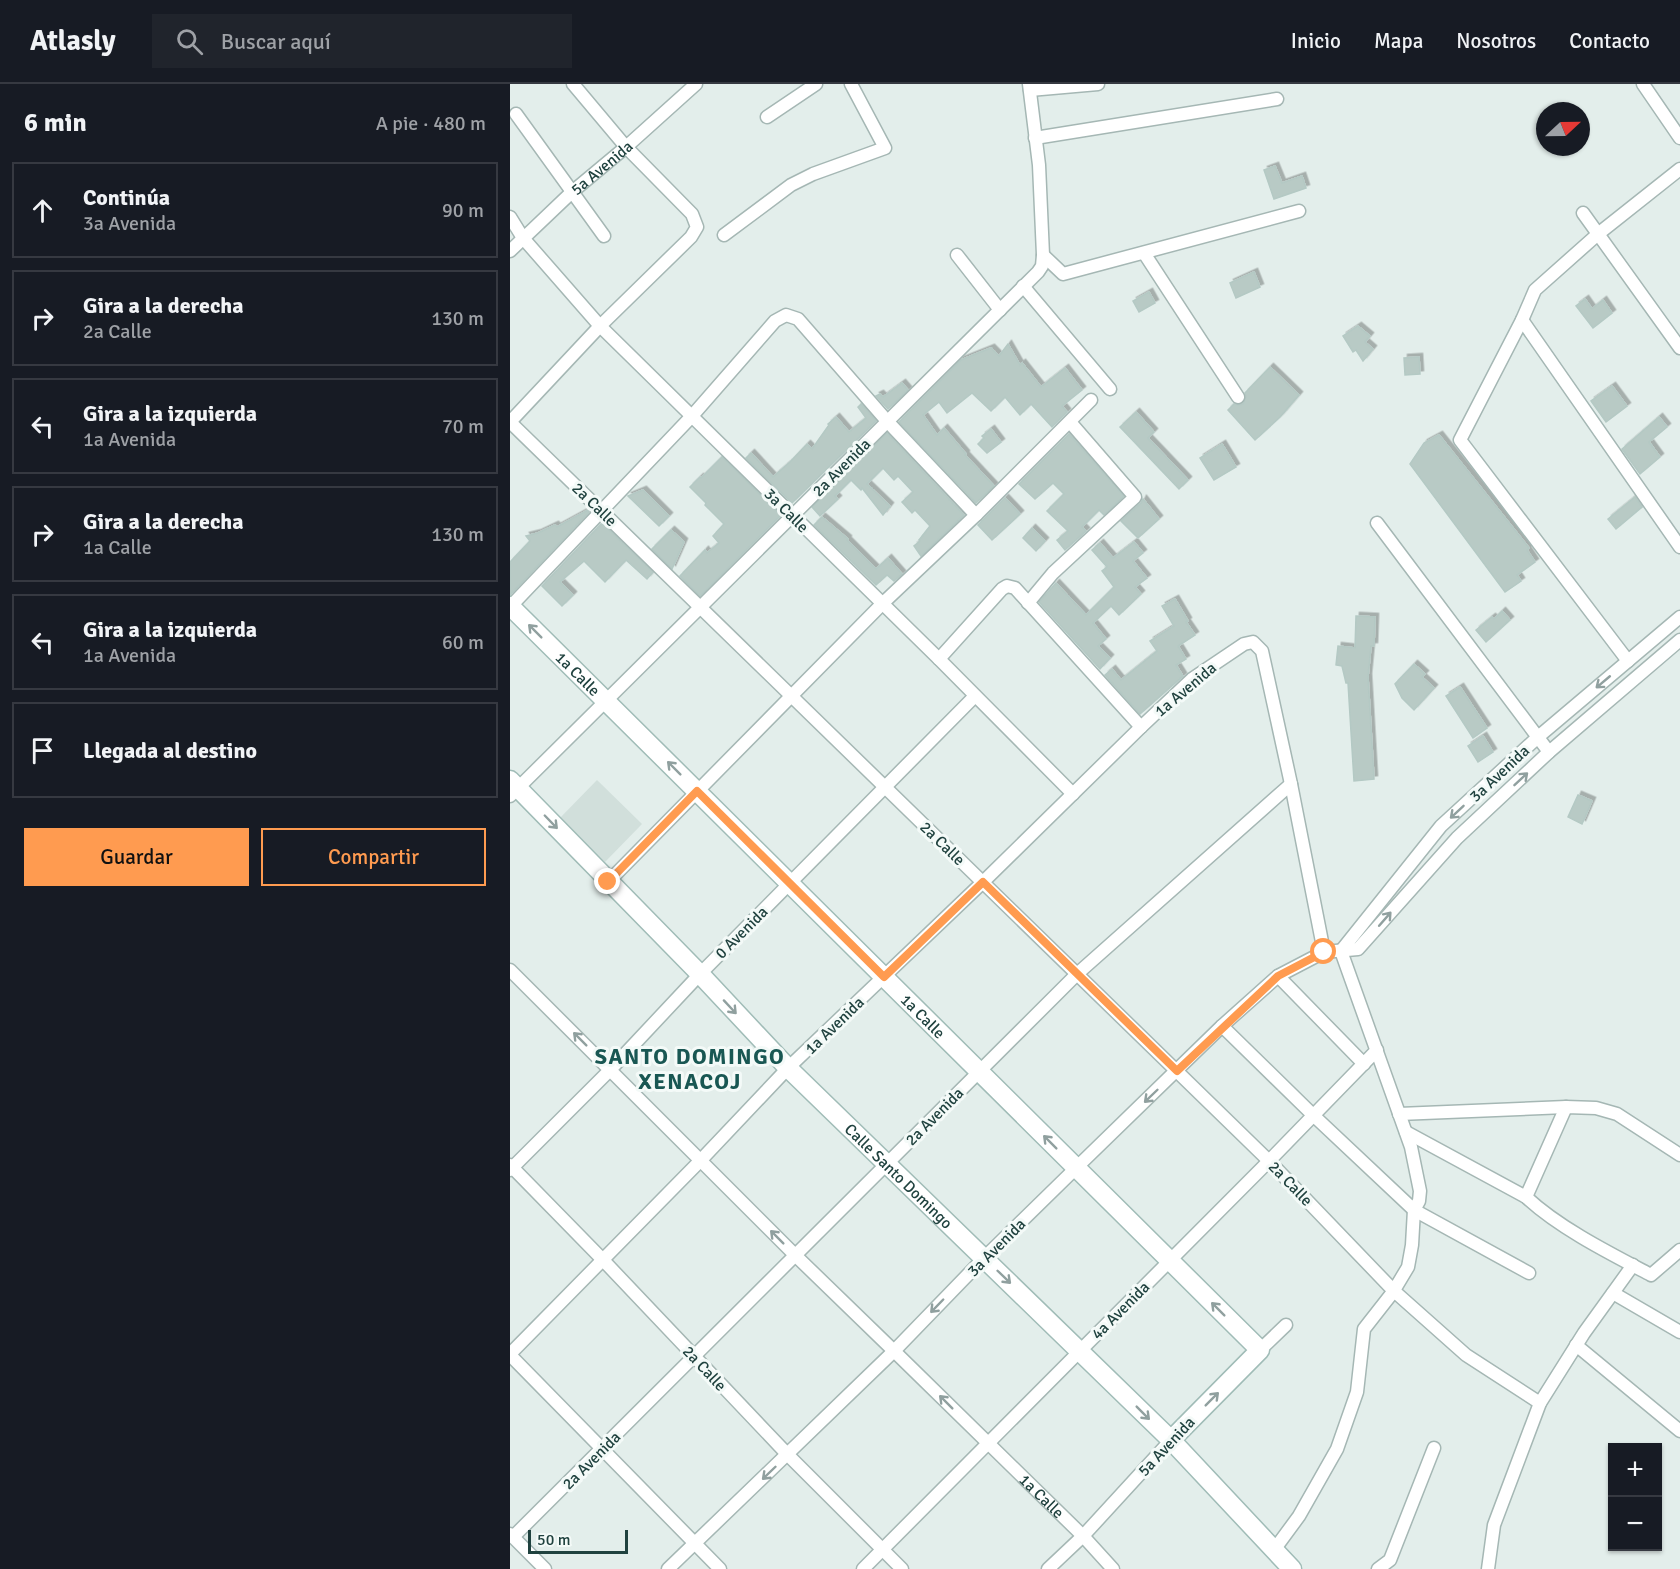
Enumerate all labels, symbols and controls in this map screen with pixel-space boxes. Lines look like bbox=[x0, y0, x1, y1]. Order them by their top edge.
search box bbox=[152, 14, 572, 68]
text: Atlasly bbox=[30, 24, 116, 58]
icon: search bbox=[173, 25, 206, 58]
text: Buscar aquí bbox=[221, 28, 331, 55]
text: Inicio bbox=[1291, 28, 1341, 54]
text: Mapa bbox=[1374, 28, 1423, 54]
text: Nosotros bbox=[1456, 28, 1536, 54]
text: Contacto bbox=[1569, 28, 1650, 54]
north arrow bbox=[1536, 102, 1590, 156]
text: 6 min bbox=[24, 107, 87, 139]
text: A pie · 480 m bbox=[376, 111, 486, 136]
street label: 5a Avenida bbox=[567, 137, 637, 200]
text: Continúa bbox=[83, 184, 170, 211]
icon: ahead bbox=[26, 194, 59, 227]
text: 90 m bbox=[442, 198, 484, 223]
text: 3a Avenida bbox=[83, 211, 176, 236]
text: Gira a la derecha bbox=[83, 292, 244, 319]
icon: right bbox=[26, 302, 59, 335]
text: 130 m bbox=[431, 306, 484, 331]
text: 2a Calle bbox=[83, 319, 152, 344]
text: Gira a la izquierda bbox=[83, 400, 257, 427]
icon: left bbox=[26, 410, 59, 443]
text: 70 m bbox=[442, 414, 484, 439]
text: 1a Avenida bbox=[83, 427, 176, 452]
street label: 2a Avenida bbox=[808, 434, 875, 501]
street label: 2a Calle bbox=[568, 478, 621, 531]
street label: 3a Calle bbox=[760, 484, 813, 537]
text: Gira a la derecha bbox=[83, 508, 244, 535]
icon: right bbox=[26, 518, 59, 551]
text: 130 m bbox=[431, 522, 484, 547]
text: 1a Calle bbox=[83, 535, 152, 560]
text: Gira a la izquierda bbox=[83, 616, 257, 643]
one-way arrow bbox=[528, 623, 543, 638]
icon: left bbox=[26, 626, 59, 659]
text: 60 m bbox=[442, 630, 484, 655]
text: 1a Avenida bbox=[83, 643, 176, 668]
street label: 1a Calle bbox=[551, 648, 604, 701]
street label: 1a Avenida bbox=[1151, 658, 1221, 721]
one-way arrow bbox=[1596, 675, 1611, 689]
icon: arrive bbox=[26, 734, 59, 767]
text: Llegada al destino bbox=[83, 737, 257, 764]
street label: 3a Avenida bbox=[1466, 741, 1534, 806]
one-way arrow bbox=[666, 761, 681, 775]
one-way arrow bbox=[1513, 772, 1528, 786]
one-way arrow bbox=[1450, 804, 1465, 819]
one-way arrow bbox=[543, 814, 558, 829]
street label: 2a Calle bbox=[916, 817, 969, 870]
button: Guardar bbox=[24, 828, 249, 886]
button: Compartir bbox=[261, 828, 486, 886]
route end bbox=[594, 868, 620, 894]
street label: 0 Avenida bbox=[711, 902, 772, 963]
one-way arrow bbox=[1379, 911, 1392, 927]
route start bbox=[1310, 938, 1336, 964]
street label: 1a Calle bbox=[896, 990, 949, 1043]
street label: 1a Avenida bbox=[801, 993, 868, 1059]
one-way arrow bbox=[723, 999, 738, 1014]
one-way arrow bbox=[572, 1032, 587, 1047]
district label: SANTO DOMINGO XENACOJ bbox=[595, 1043, 785, 1095]
street label: 2a Avenida bbox=[901, 1083, 968, 1150]
one-way arrow bbox=[1144, 1089, 1159, 1103]
street label: Calle Santo Domingo bbox=[840, 1120, 956, 1233]
one-way arrow bbox=[1043, 1135, 1058, 1150]
street label: 2a Calle bbox=[1264, 1157, 1317, 1210]
street label: 3a Avenida bbox=[963, 1214, 1030, 1281]
one-way arrow bbox=[769, 1230, 784, 1244]
one-way arrow bbox=[996, 1269, 1011, 1284]
street label: 4a Avenida bbox=[1087, 1277, 1154, 1344]
one-way arrow bbox=[930, 1299, 945, 1314]
one-way arrow bbox=[1211, 1302, 1226, 1317]
street label: 2a Calle bbox=[678, 1342, 730, 1396]
one-way arrow bbox=[1205, 1391, 1220, 1406]
one-way arrow bbox=[939, 1395, 954, 1410]
one-way arrow bbox=[1136, 1405, 1151, 1420]
street label: 5a Avenida bbox=[1134, 1413, 1199, 1481]
street label: 2a Avenida bbox=[558, 1427, 625, 1494]
map controls bbox=[1608, 1443, 1662, 1551]
button: + bbox=[1608, 1443, 1662, 1497]
one-way arrow bbox=[761, 1466, 776, 1480]
street label: 1a Calle bbox=[1015, 1470, 1068, 1523]
button: − bbox=[1608, 1497, 1662, 1551]
scale bar bbox=[528, 1527, 628, 1554]
text: 50 m bbox=[537, 1530, 571, 1550]

